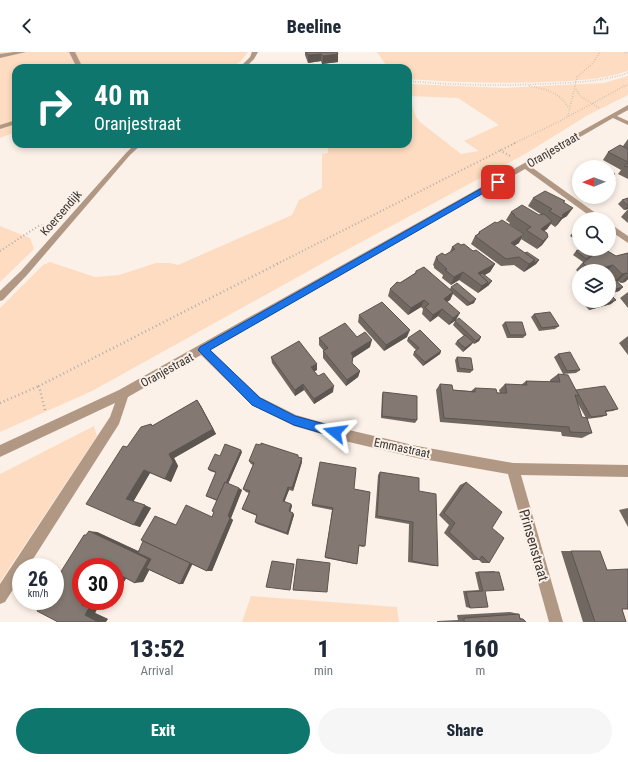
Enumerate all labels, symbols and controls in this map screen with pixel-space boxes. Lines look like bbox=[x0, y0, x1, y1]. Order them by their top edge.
icon: back bbox=[16, 15, 38, 37]
icon: share bbox=[590, 15, 612, 37]
text: Beeline bbox=[287, 16, 341, 37]
text: 40 m bbox=[94, 79, 150, 112]
icon: right bbox=[28, 80, 80, 132]
text: Oranjestraat bbox=[94, 113, 181, 134]
street label: Oranjestraat bbox=[524, 129, 582, 171]
north arrow bbox=[572, 160, 616, 204]
map controls bbox=[572, 160, 616, 308]
pin bbox=[481, 165, 515, 199]
icon: arrive bbox=[487, 171, 509, 193]
street label: Koersendijk bbox=[38, 187, 85, 239]
button: search bbox=[572, 212, 616, 256]
button: layers bbox=[572, 264, 616, 308]
street label: Oranjestraat bbox=[138, 350, 196, 390]
position arrow bbox=[314, 411, 356, 453]
street label: Emmastraat bbox=[373, 435, 432, 461]
street label: Prinsenstraat bbox=[516, 507, 552, 583]
speed limit sign: 30 bbox=[72, 558, 124, 610]
text: 26 bbox=[28, 567, 48, 591]
text: km/h bbox=[28, 588, 48, 599]
text: 13:52 bbox=[129, 635, 185, 663]
text: 1 bbox=[317, 635, 330, 663]
text: 160 bbox=[462, 635, 499, 663]
text: Arrival bbox=[140, 663, 174, 678]
text: min bbox=[314, 663, 333, 678]
text: m bbox=[476, 663, 485, 678]
button: Exit bbox=[16, 708, 310, 754]
button: Share bbox=[318, 708, 612, 754]

